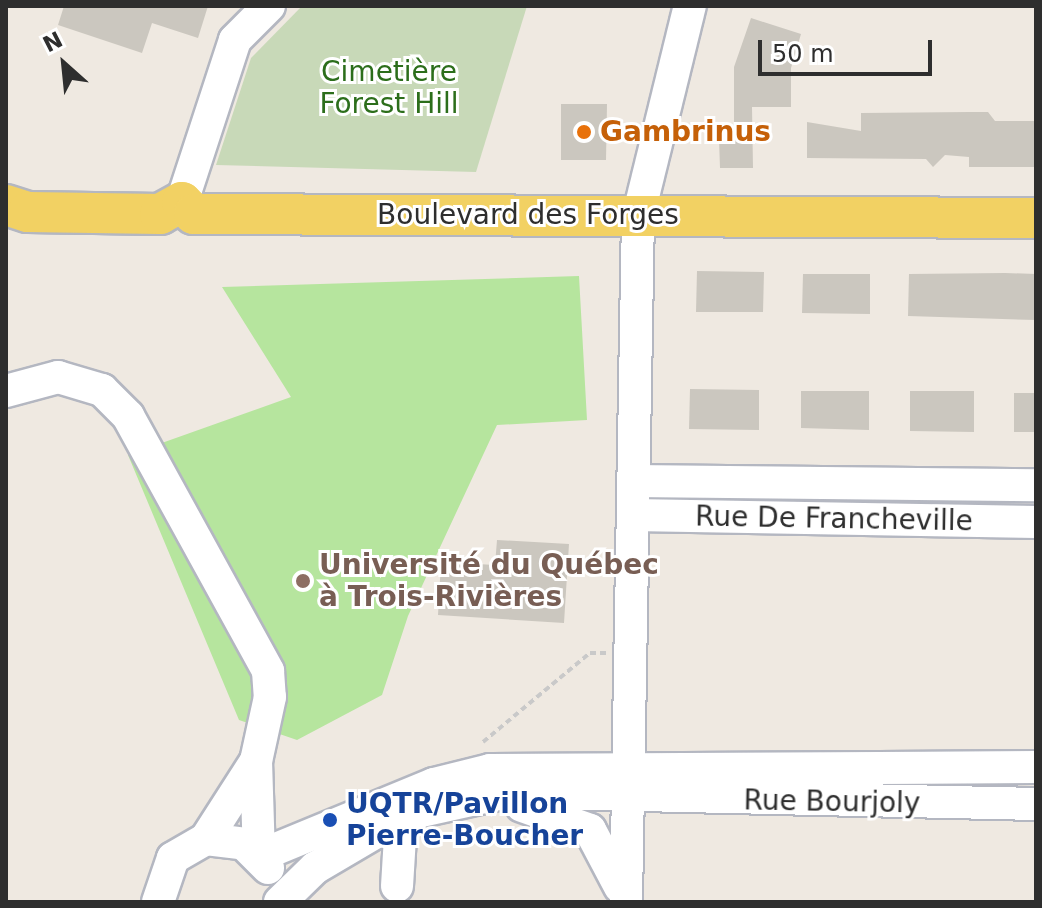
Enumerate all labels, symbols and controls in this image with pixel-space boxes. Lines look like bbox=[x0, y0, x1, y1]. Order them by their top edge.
north arrow bbox=[24, 24, 104, 104]
scale bar bbox=[762, 24, 936, 74]
text: N bbox=[39, 27, 67, 57]
text: 50 m bbox=[772, 40, 834, 68]
park label: Cimetière Forest Hill bbox=[319, 55, 459, 121]
place label: Gambrinus bbox=[600, 115, 771, 149]
marker: Gambrinus bbox=[575, 123, 593, 141]
street label: Boulevard des Forges bbox=[377, 198, 679, 232]
street label: Rue De Francheville bbox=[695, 500, 973, 538]
place label: Université du Québec à Trois-Rivières bbox=[319, 548, 659, 614]
marker: Université du Québec à Trois-Rivières bbox=[294, 572, 312, 590]
street label: Rue Bourjoly bbox=[743, 784, 921, 820]
place label: UQTR/Pavillon Pierre-Boucher bbox=[346, 787, 583, 853]
marker: UQTR/Pavillon Pierre-Boucher bbox=[321, 811, 339, 829]

